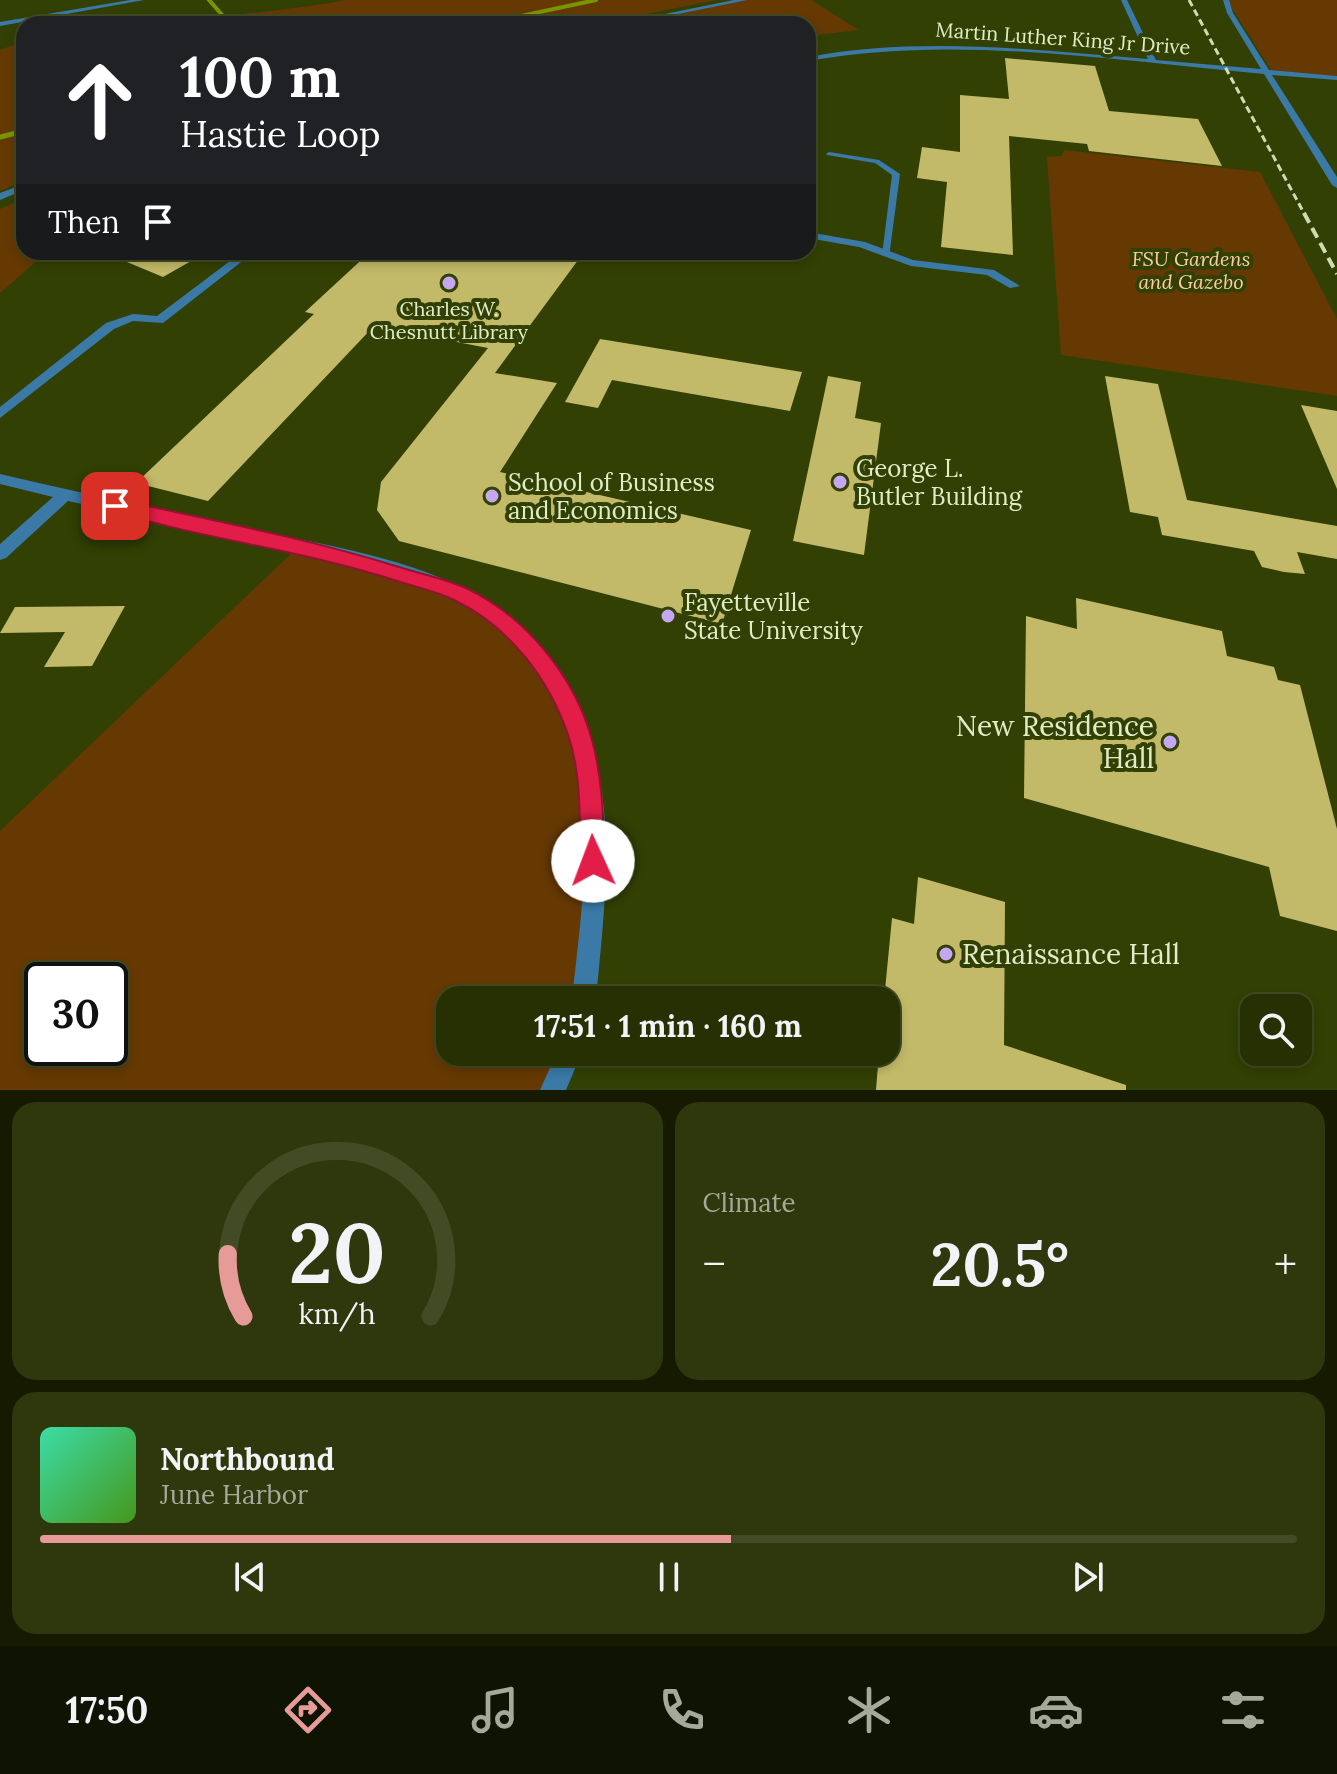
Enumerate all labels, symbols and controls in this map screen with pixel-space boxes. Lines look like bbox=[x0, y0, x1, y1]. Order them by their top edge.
street label: Martin Luther King Jr Drive bbox=[935, 17, 1191, 59]
text: 100 m bbox=[180, 41, 340, 112]
icon: ahead bbox=[48, 48, 152, 152]
text: Hastie Loop bbox=[180, 111, 380, 157]
icon: arrive bbox=[136, 200, 180, 244]
text: Then bbox=[48, 203, 120, 241]
park label: FSU Gardens and Gazebo bbox=[1132, 246, 1250, 294]
marker: Charles W. Chesnutt Library bbox=[440, 274, 458, 292]
place label: Charles W. Chesnutt Library bbox=[370, 296, 529, 344]
place label: George L. Butler Building bbox=[856, 453, 1023, 512]
place label: School of Business and Economics bbox=[508, 467, 715, 526]
pin bbox=[81, 472, 149, 540]
marker: George L. Butler Building bbox=[831, 473, 849, 491]
icon: arrive bbox=[93, 484, 137, 528]
marker: School of Business and Economics bbox=[483, 487, 501, 505]
place label: Fayetteville State University bbox=[684, 587, 863, 646]
marker: Fayetteville State University bbox=[659, 607, 677, 625]
place label: New Residence Hall bbox=[956, 708, 1154, 776]
marker: New Residence Hall bbox=[1161, 733, 1179, 751]
position arrow bbox=[551, 819, 635, 903]
place label: Renaissance Hall bbox=[962, 936, 1180, 972]
marker: Renaissance Hall bbox=[937, 945, 955, 963]
speed limit sign: 30 bbox=[24, 962, 128, 1066]
map controls bbox=[1240, 994, 1312, 1066]
button: search bbox=[1240, 994, 1312, 1066]
text: 17:51 · 1 min · 160 m bbox=[534, 1007, 802, 1045]
text: Climate bbox=[703, 1186, 796, 1219]
text: 20 bbox=[289, 1199, 386, 1306]
text: 20.5° bbox=[931, 1226, 1069, 1302]
text: − bbox=[703, 1236, 726, 1292]
text: + bbox=[1274, 1236, 1297, 1292]
text: km/h bbox=[299, 1295, 376, 1332]
text: Northbound bbox=[160, 1440, 335, 1478]
text: June Harbor bbox=[160, 1478, 308, 1511]
icon: previous bbox=[228, 1555, 272, 1599]
icon: pause bbox=[647, 1555, 691, 1599]
icon: next bbox=[1066, 1555, 1110, 1599]
icon: directions bbox=[280, 1682, 336, 1738]
icon: music bbox=[467, 1682, 523, 1738]
icon: phone bbox=[654, 1682, 710, 1738]
icon: climate bbox=[841, 1682, 897, 1738]
icon: car bbox=[1028, 1682, 1084, 1738]
icon: filters bbox=[1215, 1682, 1271, 1738]
text: 17:50 bbox=[66, 1687, 148, 1733]

